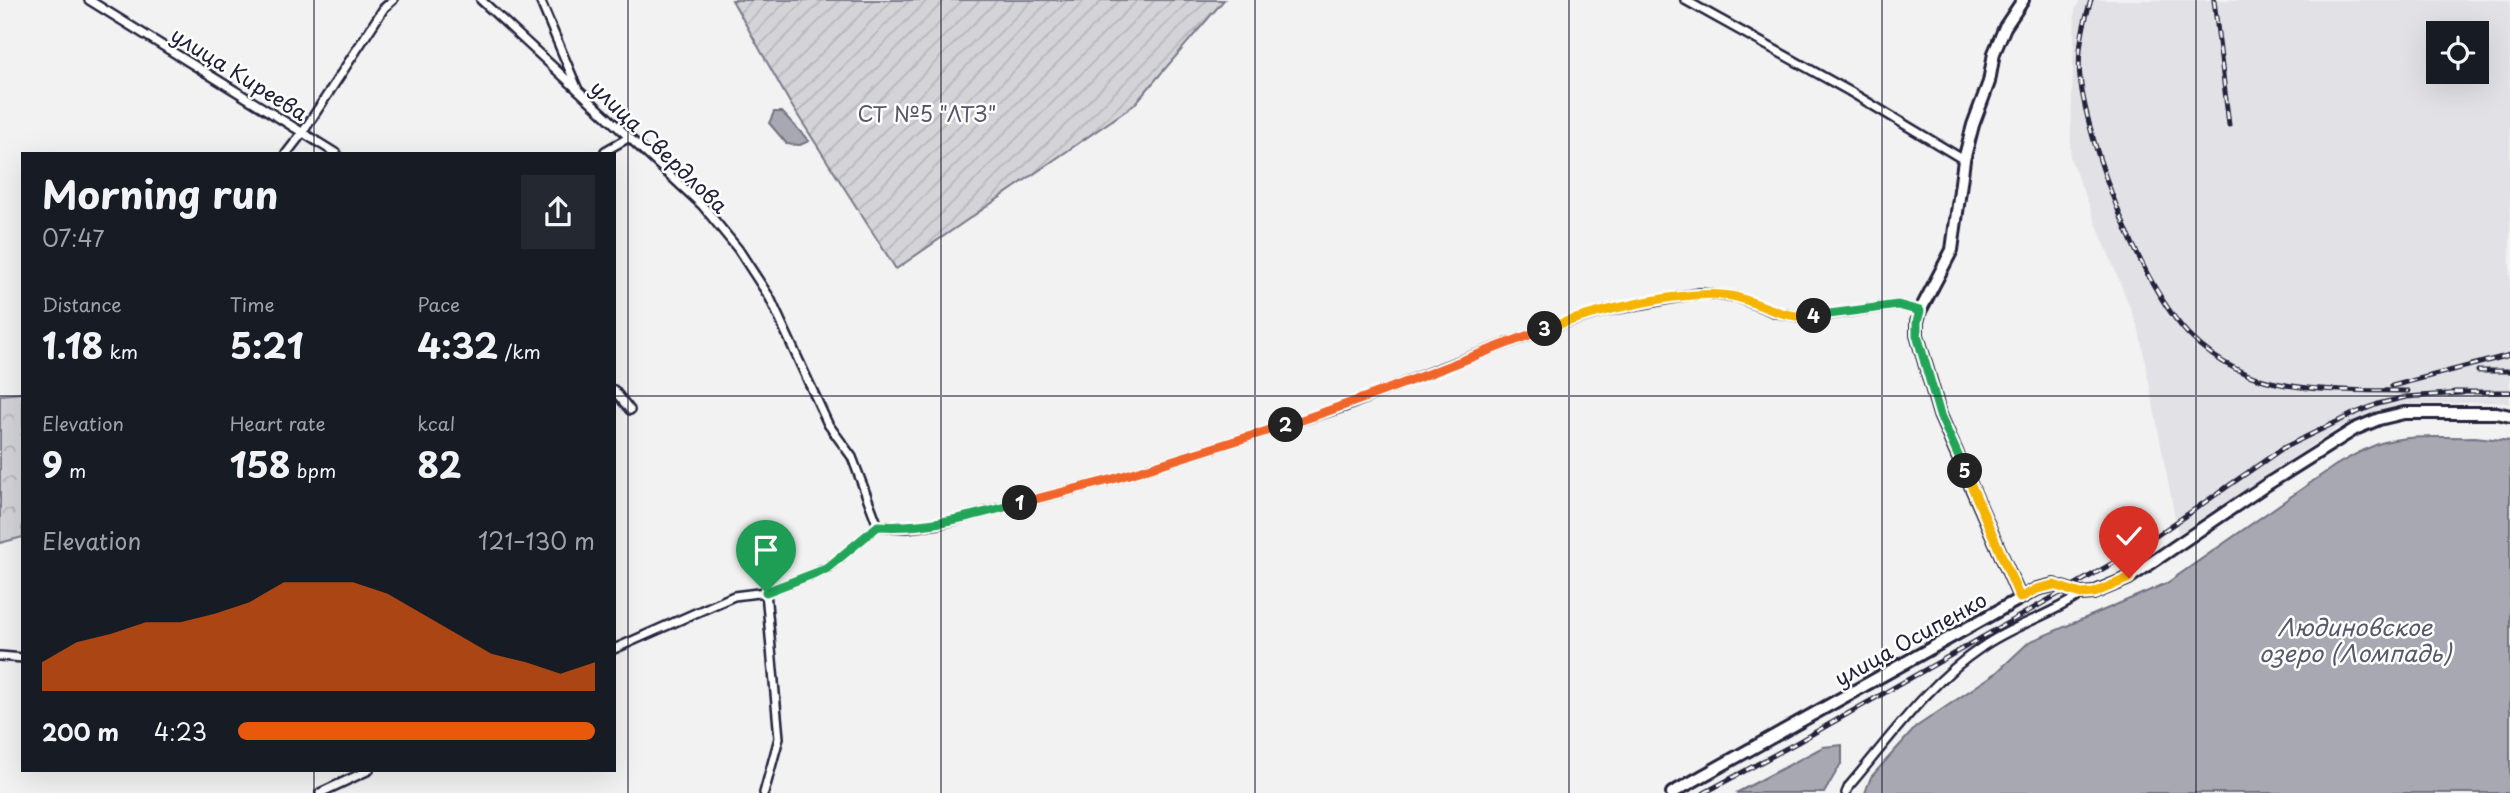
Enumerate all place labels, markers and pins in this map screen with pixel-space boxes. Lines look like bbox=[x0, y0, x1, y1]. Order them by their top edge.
pin: 4 bbox=[1797, 298, 1832, 334]
pin: 3 bbox=[1528, 312, 1562, 346]
pin: 2 bbox=[1268, 408, 1304, 442]
pin: 5 bbox=[1948, 454, 1982, 489]
pin: 1 bbox=[1002, 486, 1038, 520]
pin bbox=[2099, 506, 2159, 578]
pin bbox=[736, 520, 796, 592]

